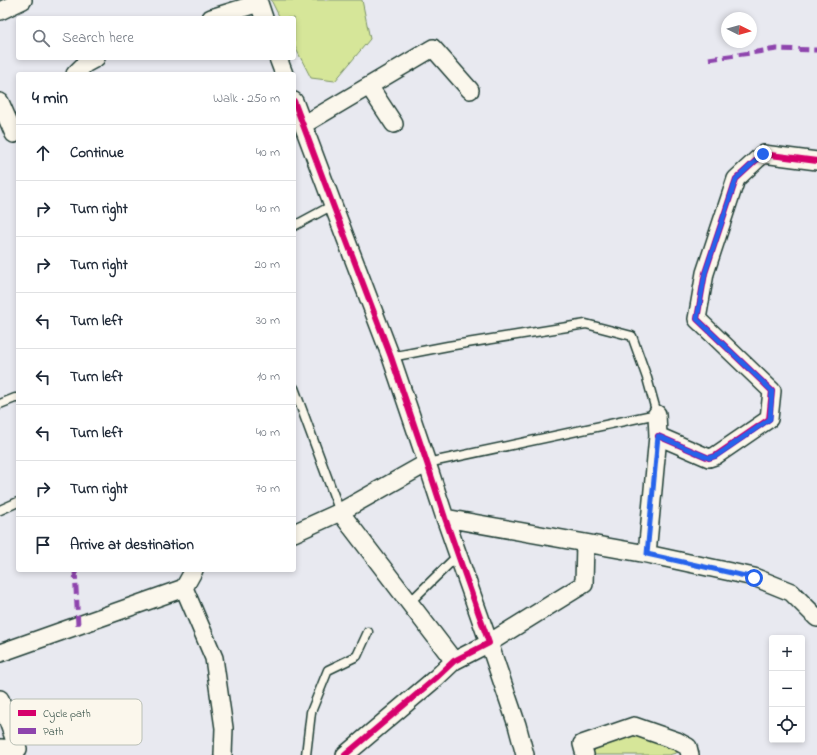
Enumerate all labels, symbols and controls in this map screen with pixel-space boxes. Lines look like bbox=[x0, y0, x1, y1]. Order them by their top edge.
north arrow bbox=[721, 12, 757, 48]
search box bbox=[16, 16, 296, 60]
icon: search bbox=[30, 27, 52, 49]
text: Search here bbox=[62, 27, 134, 49]
text: 4 min bbox=[32, 86, 68, 111]
text: Walk · 250 m bbox=[213, 89, 280, 108]
icon: ahead bbox=[32, 142, 54, 164]
text: Continue bbox=[70, 142, 124, 164]
text: 40 m bbox=[256, 143, 280, 162]
route end bbox=[754, 145, 772, 163]
icon: right bbox=[32, 198, 54, 220]
text: Turn right bbox=[70, 198, 128, 220]
text: 40 m bbox=[256, 199, 280, 218]
icon: right bbox=[32, 254, 54, 276]
text: Turn right bbox=[70, 254, 128, 276]
text: 20 m bbox=[255, 255, 280, 274]
icon: left bbox=[32, 310, 54, 332]
text: Turn left bbox=[70, 310, 123, 332]
text: 30 m bbox=[256, 311, 280, 330]
icon: left bbox=[32, 366, 54, 388]
text: Turn left bbox=[70, 366, 123, 388]
text: 10 m bbox=[257, 367, 280, 386]
icon: left bbox=[32, 422, 54, 444]
text: Turn left bbox=[70, 422, 123, 444]
text: 40 m bbox=[256, 423, 280, 442]
icon: right bbox=[32, 478, 54, 500]
text: Turn right bbox=[70, 478, 128, 500]
text: 70 m bbox=[256, 479, 280, 498]
icon: arrive bbox=[32, 534, 54, 556]
text: Arrive at destination bbox=[70, 534, 194, 556]
route start bbox=[745, 569, 763, 587]
map controls bbox=[769, 635, 805, 743]
button: + bbox=[769, 635, 805, 671]
button: − bbox=[769, 671, 805, 707]
legend bbox=[10, 699, 142, 745]
text: Cycle path bbox=[43, 706, 91, 723]
button: locate bbox=[769, 707, 805, 743]
text: Path bbox=[43, 724, 64, 740]

